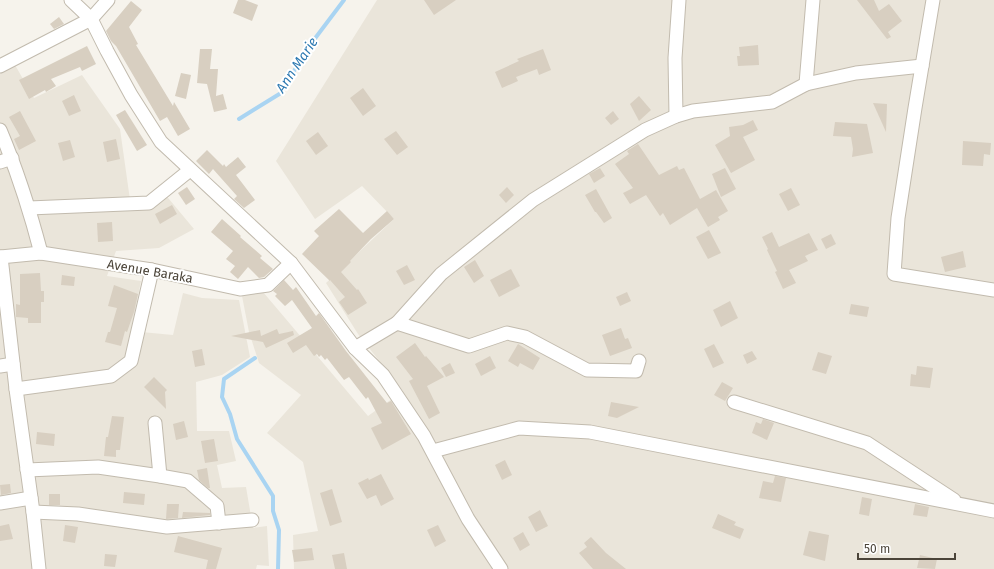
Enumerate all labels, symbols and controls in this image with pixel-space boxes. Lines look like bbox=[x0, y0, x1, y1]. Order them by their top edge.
water label: Ann Marie bbox=[272, 34, 322, 97]
street label: Avenue Baraka bbox=[106, 256, 194, 286]
scale bar bbox=[858, 535, 955, 561]
text: 50 m bbox=[864, 542, 890, 556]

